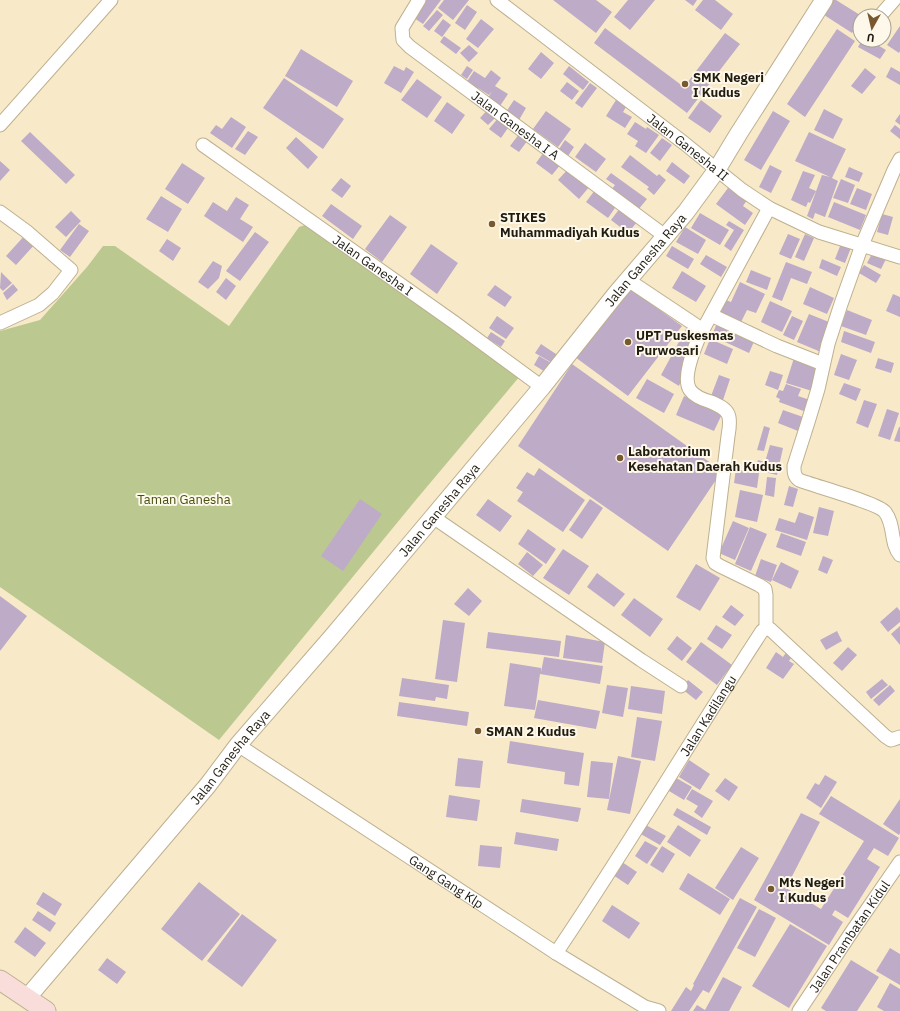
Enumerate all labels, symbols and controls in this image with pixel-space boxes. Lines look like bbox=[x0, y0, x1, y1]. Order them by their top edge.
north arrow bbox=[852, 8, 892, 48]
text: U bbox=[866, 30, 875, 45]
place label: SMK Negeri I Kudus bbox=[693, 69, 764, 101]
marker: SMK Negeri I Kudus bbox=[680, 79, 690, 89]
street label: Jalan Ganesha I A bbox=[468, 87, 563, 164]
street label: Jalan Ganesha II bbox=[644, 109, 732, 184]
place label: STIKES Muhammadiyah Kudus bbox=[500, 209, 640, 241]
street label: Jalan Ganesha Raya bbox=[601, 210, 690, 310]
marker: STIKES Muhammadiyah Kudus bbox=[487, 219, 497, 229]
street label: Jalan Ganesha I bbox=[330, 231, 416, 299]
place label: UPT Puskesmas Purwosari bbox=[636, 327, 734, 359]
marker: UPT Puskesmas Purwosari bbox=[623, 337, 633, 347]
place label: Laboratorium Kesehatan Daerah Kudus bbox=[628, 443, 782, 475]
marker: Laboratorium Kesehatan Daerah Kudus bbox=[615, 453, 625, 463]
street label: Jalan Ganesha Raya bbox=[395, 459, 483, 560]
park label: Taman Ganesha bbox=[137, 491, 231, 508]
street label: Jalan Kadilangu bbox=[676, 672, 740, 759]
street label: Jalan Ganesha Raya bbox=[187, 706, 273, 808]
place label: SMAN 2 Kudus bbox=[486, 723, 576, 740]
marker: SMAN 2 Kudus bbox=[473, 726, 483, 736]
street label: Gang Gang Klp bbox=[406, 851, 487, 912]
place label: Mts Negeri I Kudus bbox=[779, 874, 844, 906]
street label: Jalan Prambatan Kidul bbox=[805, 877, 894, 996]
marker: Mts Negeri I Kudus bbox=[766, 884, 776, 894]

